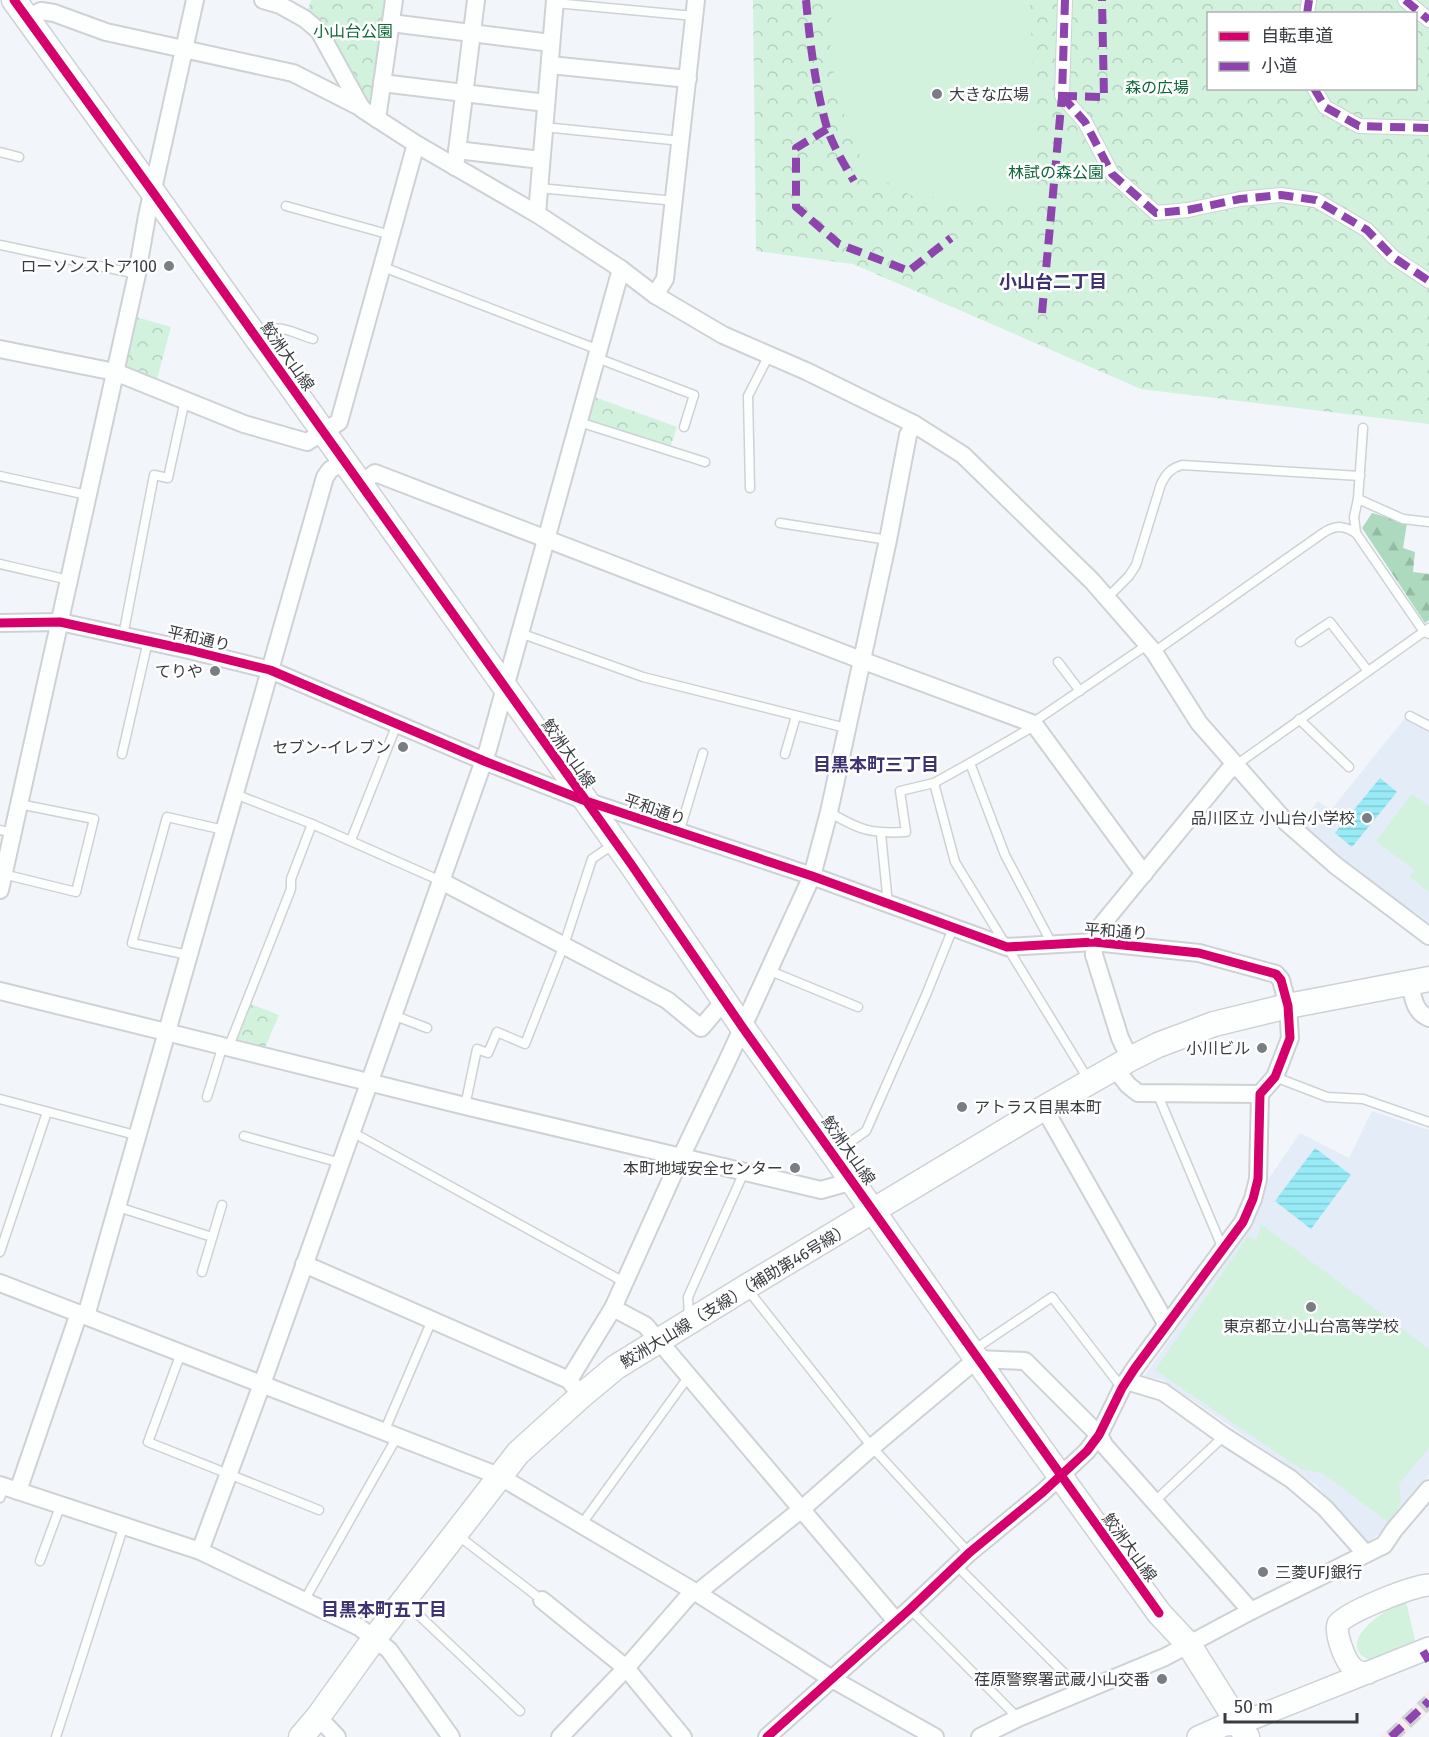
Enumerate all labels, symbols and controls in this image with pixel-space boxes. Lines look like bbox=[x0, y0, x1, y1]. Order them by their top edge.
legend bbox=[1207, 12, 1417, 90]
park label: 小山台公園 bbox=[313, 22, 393, 41]
text: 自転車道 bbox=[1261, 25, 1333, 47]
text: 小道 bbox=[1261, 55, 1297, 77]
park label: 森の広場 bbox=[1125, 78, 1189, 97]
place label: 大きな広場 bbox=[949, 85, 1029, 104]
marker: 大きな広場 bbox=[930, 87, 944, 101]
park label: 林試の森公園 bbox=[1008, 163, 1104, 182]
place label: ローソンストア100 bbox=[21, 257, 157, 276]
marker: ローソンストア100 bbox=[162, 259, 176, 273]
district label: 小山台二丁目 bbox=[999, 271, 1107, 293]
street label: 鮫洲大山線 bbox=[257, 318, 318, 395]
street label: 平和通り bbox=[166, 622, 232, 655]
place label: てりや bbox=[155, 662, 203, 681]
marker: てりや bbox=[208, 664, 222, 678]
street label: 鮫洲大山線 bbox=[538, 715, 599, 792]
place label: セブン-イレブン bbox=[273, 738, 391, 757]
marker: セブン-イレブン bbox=[396, 740, 410, 754]
district label: 目黒本町三丁目 bbox=[813, 754, 939, 776]
street label: 平和通り bbox=[621, 790, 688, 829]
place label: 品川区立 小山台小学校 bbox=[1191, 809, 1355, 828]
marker: 品川区立 小山台小学校 bbox=[1360, 811, 1374, 825]
street label: 平和通り bbox=[1083, 920, 1149, 943]
place label: 小川ビル bbox=[1186, 1039, 1250, 1058]
marker: 小川ビル bbox=[1255, 1041, 1269, 1055]
place label: アトラス目黒本町 bbox=[974, 1098, 1102, 1117]
marker: アトラス目黒本町 bbox=[955, 1100, 969, 1114]
street label: 鮫洲大山線 bbox=[818, 1112, 879, 1189]
place label: 本町地域安全センター bbox=[623, 1159, 783, 1178]
marker: 本町地域安全センター bbox=[788, 1161, 802, 1175]
street label: 鮫洲大山線（支線）（補助第46号線） bbox=[617, 1219, 854, 1372]
marker: 東京都立小山台高等学校 bbox=[1304, 1300, 1318, 1314]
place label: 東京都立小山台高等学校 bbox=[1223, 1317, 1399, 1336]
street label: 鮫洲大山線 bbox=[1098, 1509, 1161, 1585]
place label: 三菱UFJ銀行 bbox=[1275, 1563, 1362, 1582]
marker: 三菱UFJ銀行 bbox=[1256, 1565, 1270, 1579]
district label: 目黒本町五丁目 bbox=[321, 1599, 447, 1621]
place label: 荏原警察署武蔵小山交番 bbox=[974, 1670, 1150, 1689]
marker: 荏原警察署武蔵小山交番 bbox=[1155, 1672, 1169, 1686]
scale bar bbox=[1225, 1686, 1357, 1724]
text: 50 m bbox=[1234, 1696, 1273, 1718]

